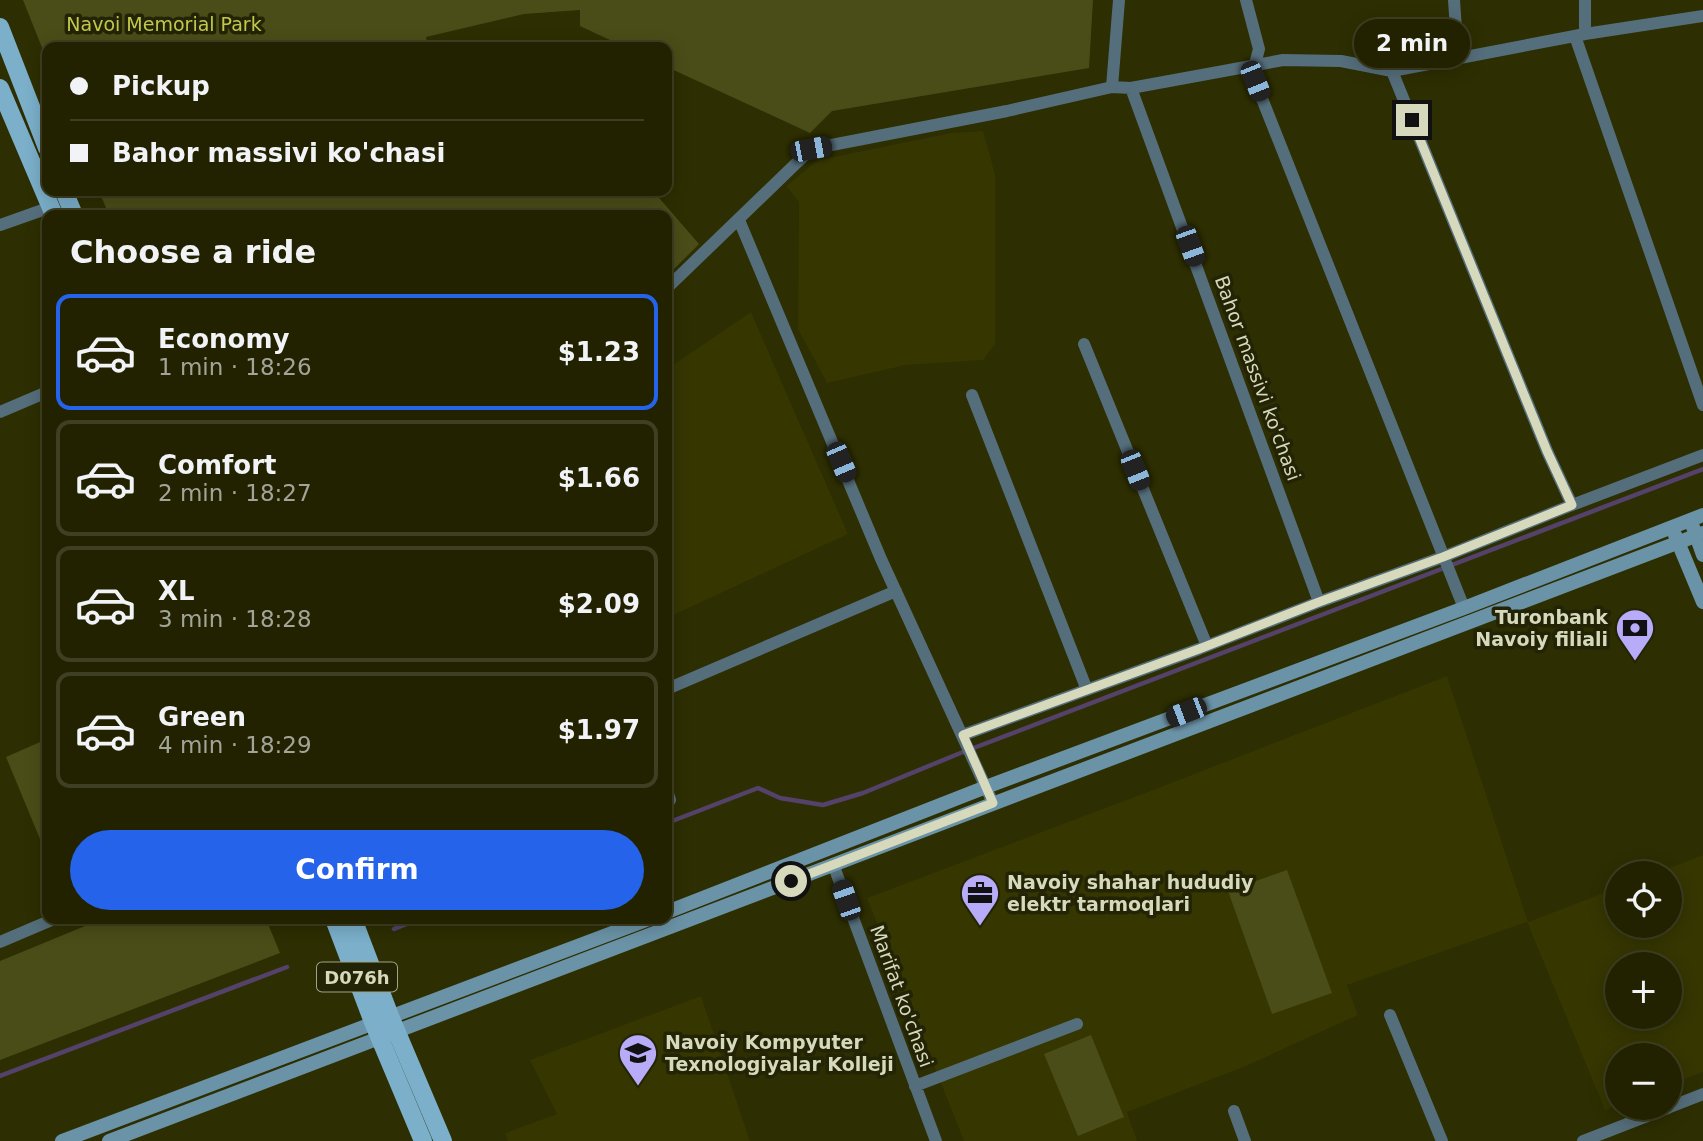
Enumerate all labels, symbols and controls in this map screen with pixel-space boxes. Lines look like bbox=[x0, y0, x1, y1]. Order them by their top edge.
park label: Navoi Memorial Park bbox=[66, 13, 262, 35]
callout: 2 min bbox=[1354, 18, 1470, 68]
text: 2 min bbox=[1376, 30, 1448, 56]
car bbox=[1238, 58, 1273, 104]
text: Pickup bbox=[112, 71, 210, 101]
route end bbox=[1396, 104, 1428, 136]
car bbox=[789, 135, 834, 163]
text: Bahor massivi ko'chasi bbox=[112, 138, 445, 168]
car bbox=[1173, 223, 1208, 269]
text: Choose a ride bbox=[70, 233, 316, 271]
street label: Bahor massivi ko'chasi bbox=[1211, 273, 1305, 483]
icon: car bbox=[74, 321, 137, 384]
text: Economy bbox=[158, 324, 289, 354]
text: $1.23 bbox=[558, 337, 640, 367]
text: 1 min · 18:26 bbox=[158, 354, 312, 380]
car bbox=[824, 439, 859, 485]
icon: car bbox=[74, 447, 137, 510]
car bbox=[1118, 447, 1153, 493]
text: Comfort bbox=[158, 450, 276, 480]
text: $1.66 bbox=[558, 463, 640, 493]
text: 2 min · 18:27 bbox=[158, 480, 312, 506]
icon: car bbox=[74, 573, 137, 636]
text: XL bbox=[158, 576, 195, 606]
text: $2.09 bbox=[558, 589, 640, 619]
text: 3 min · 18:28 bbox=[158, 606, 312, 632]
place label: Turonbank Navoiy filiali bbox=[1475, 606, 1608, 650]
bank icon: Turonbank Navoiy filiali bbox=[1614, 607, 1656, 662]
car bbox=[1163, 695, 1210, 729]
icon: car bbox=[74, 699, 137, 762]
text: Green bbox=[158, 702, 246, 732]
text: $1.97 bbox=[558, 715, 640, 745]
text: 4 min · 18:29 bbox=[158, 732, 312, 758]
button: Confirm bbox=[70, 830, 644, 910]
map controls bbox=[1605, 861, 1682, 1120]
button: locate bbox=[1605, 861, 1682, 938]
route start bbox=[775, 865, 807, 897]
place label: Navoiy shahar hududiy elektr tarmoqlari bbox=[1007, 871, 1254, 915]
office icon: Navoiy shahar hududiy elektr tarmoqlari bbox=[959, 872, 1001, 927]
car bbox=[830, 877, 863, 923]
street label: Marifat ko'chasi bbox=[866, 922, 938, 1070]
button: + bbox=[1605, 952, 1682, 1029]
road number: D076h bbox=[317, 962, 397, 992]
place label: Navoiy Kompyuter Texnologiyalar Kolleji bbox=[665, 1031, 894, 1075]
school or university icon: Navoiy Kompyuter Texnologiyalar Kolleji bbox=[617, 1032, 659, 1087]
button: − bbox=[1605, 1043, 1682, 1120]

